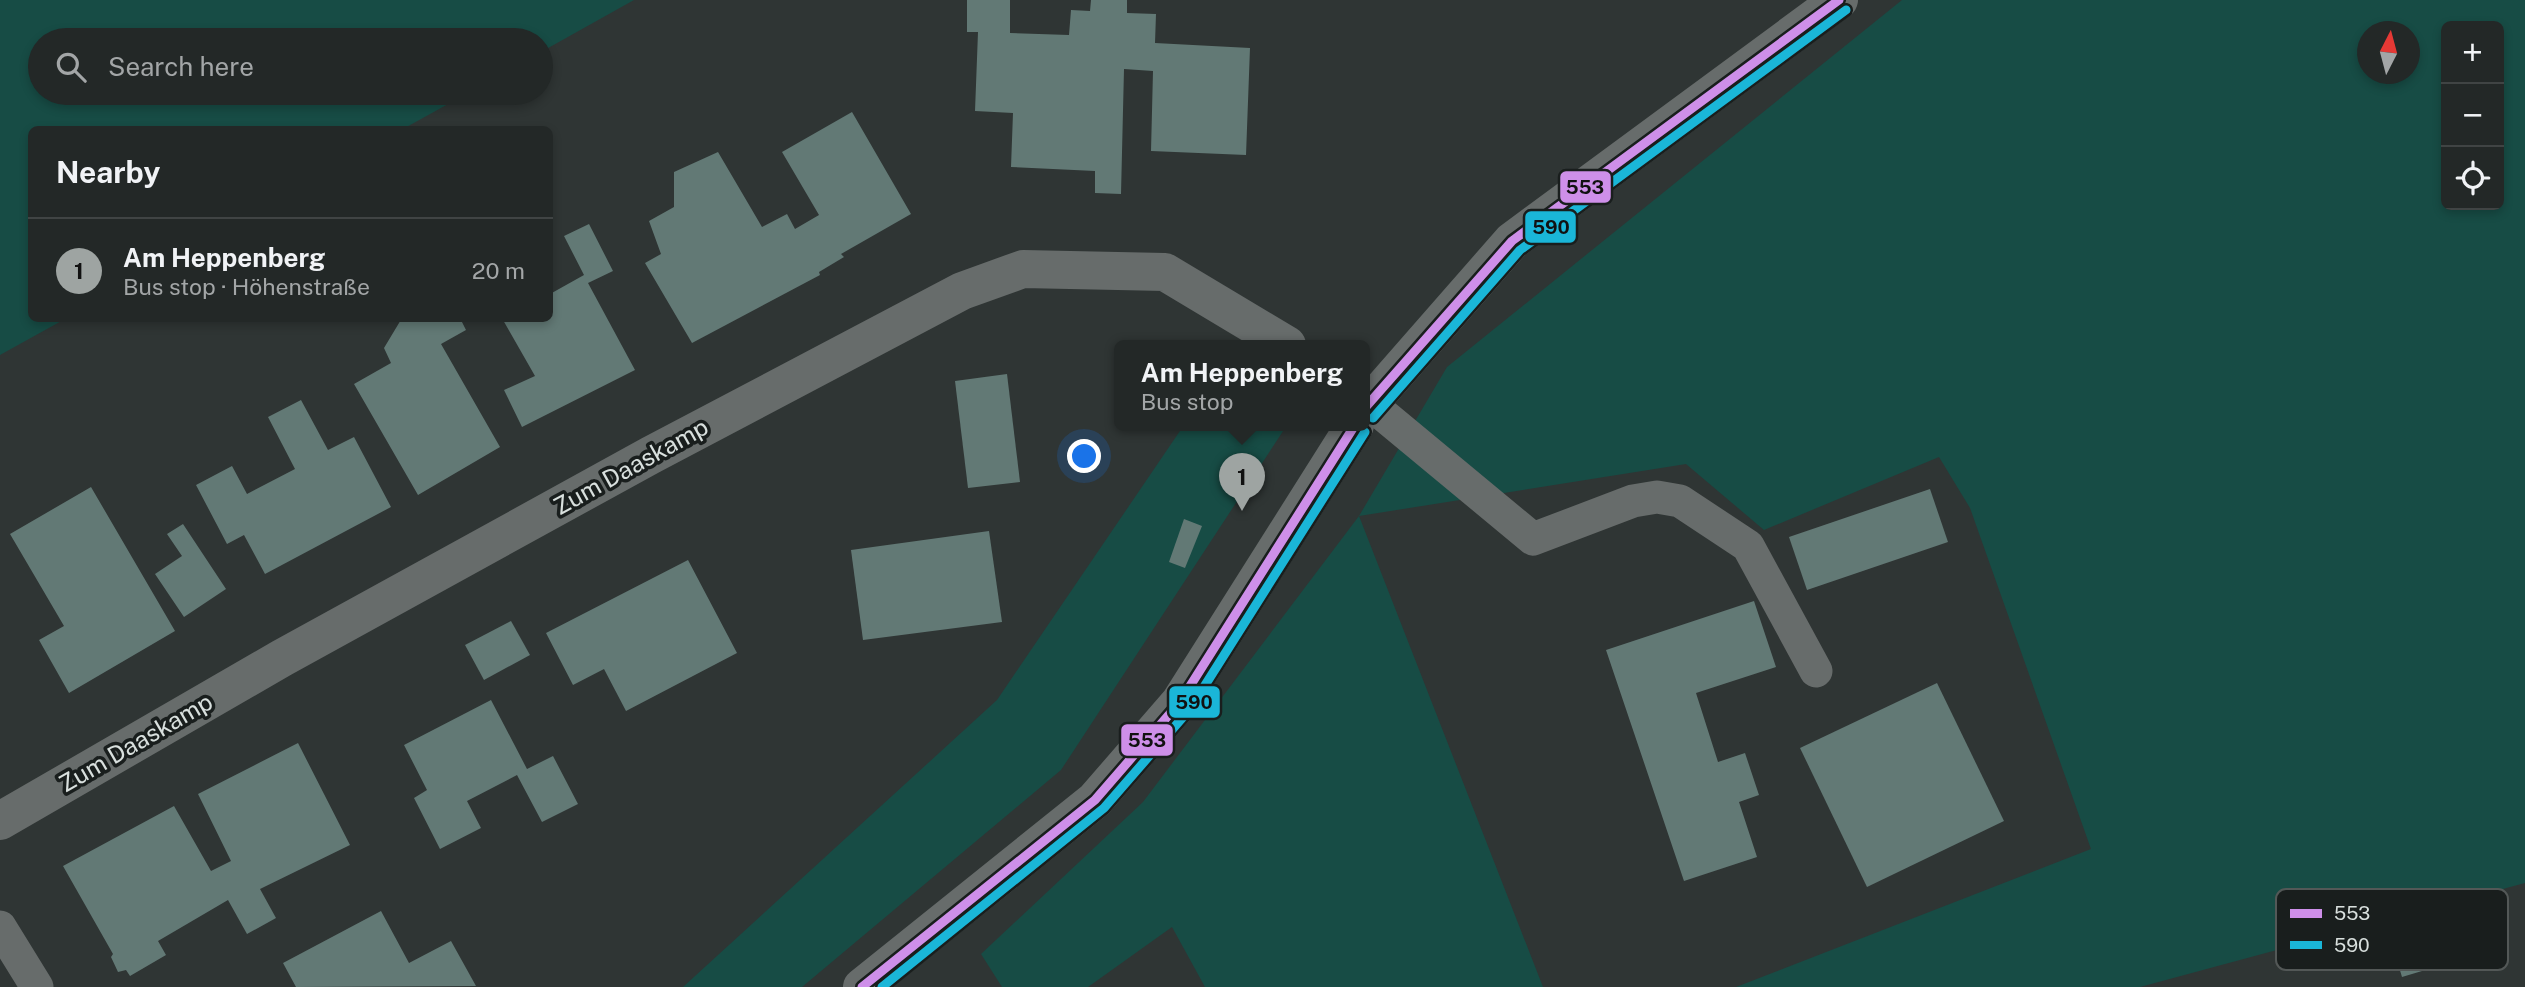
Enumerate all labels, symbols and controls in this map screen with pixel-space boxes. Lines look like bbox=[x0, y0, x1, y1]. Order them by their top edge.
north arrow bbox=[2357, 21, 2420, 84]
map controls bbox=[2441, 21, 2504, 210]
button: + bbox=[2441, 21, 2504, 84]
search box bbox=[28, 28, 553, 105]
icon: search bbox=[52, 48, 90, 86]
text: Search here bbox=[108, 51, 254, 82]
button: − bbox=[2441, 84, 2504, 147]
button: locate bbox=[2441, 147, 2504, 210]
text: Nearby bbox=[56, 154, 160, 190]
line badge: 553 bbox=[1559, 170, 1612, 204]
text: 553 bbox=[1566, 176, 1604, 198]
line badge: 590 bbox=[1524, 210, 1577, 244]
text: 590 bbox=[1532, 216, 1570, 238]
text: Am Heppenberg bbox=[123, 242, 325, 273]
text: 1 bbox=[74, 257, 84, 284]
text: 20 m bbox=[472, 257, 525, 284]
text: Bus stop · Höhenstraße bbox=[123, 273, 370, 300]
popup bbox=[1114, 340, 1370, 431]
text: Am Heppenberg bbox=[1141, 357, 1343, 388]
text: Bus stop bbox=[1141, 388, 1233, 415]
street label: Zum Daaskamp bbox=[548, 412, 713, 520]
your location bbox=[1067, 439, 1101, 473]
pin: 1 bbox=[1219, 453, 1265, 511]
line badge: 590 bbox=[1168, 685, 1221, 719]
street label: Zum Daaskamp bbox=[54, 687, 217, 797]
text: 590 bbox=[1175, 691, 1213, 713]
line badge: 553 bbox=[1120, 723, 1174, 757]
text: 553 bbox=[1128, 729, 1166, 751]
legend bbox=[2276, 889, 2508, 970]
text: 553 bbox=[2334, 902, 2370, 924]
text: 590 bbox=[2334, 934, 2370, 956]

